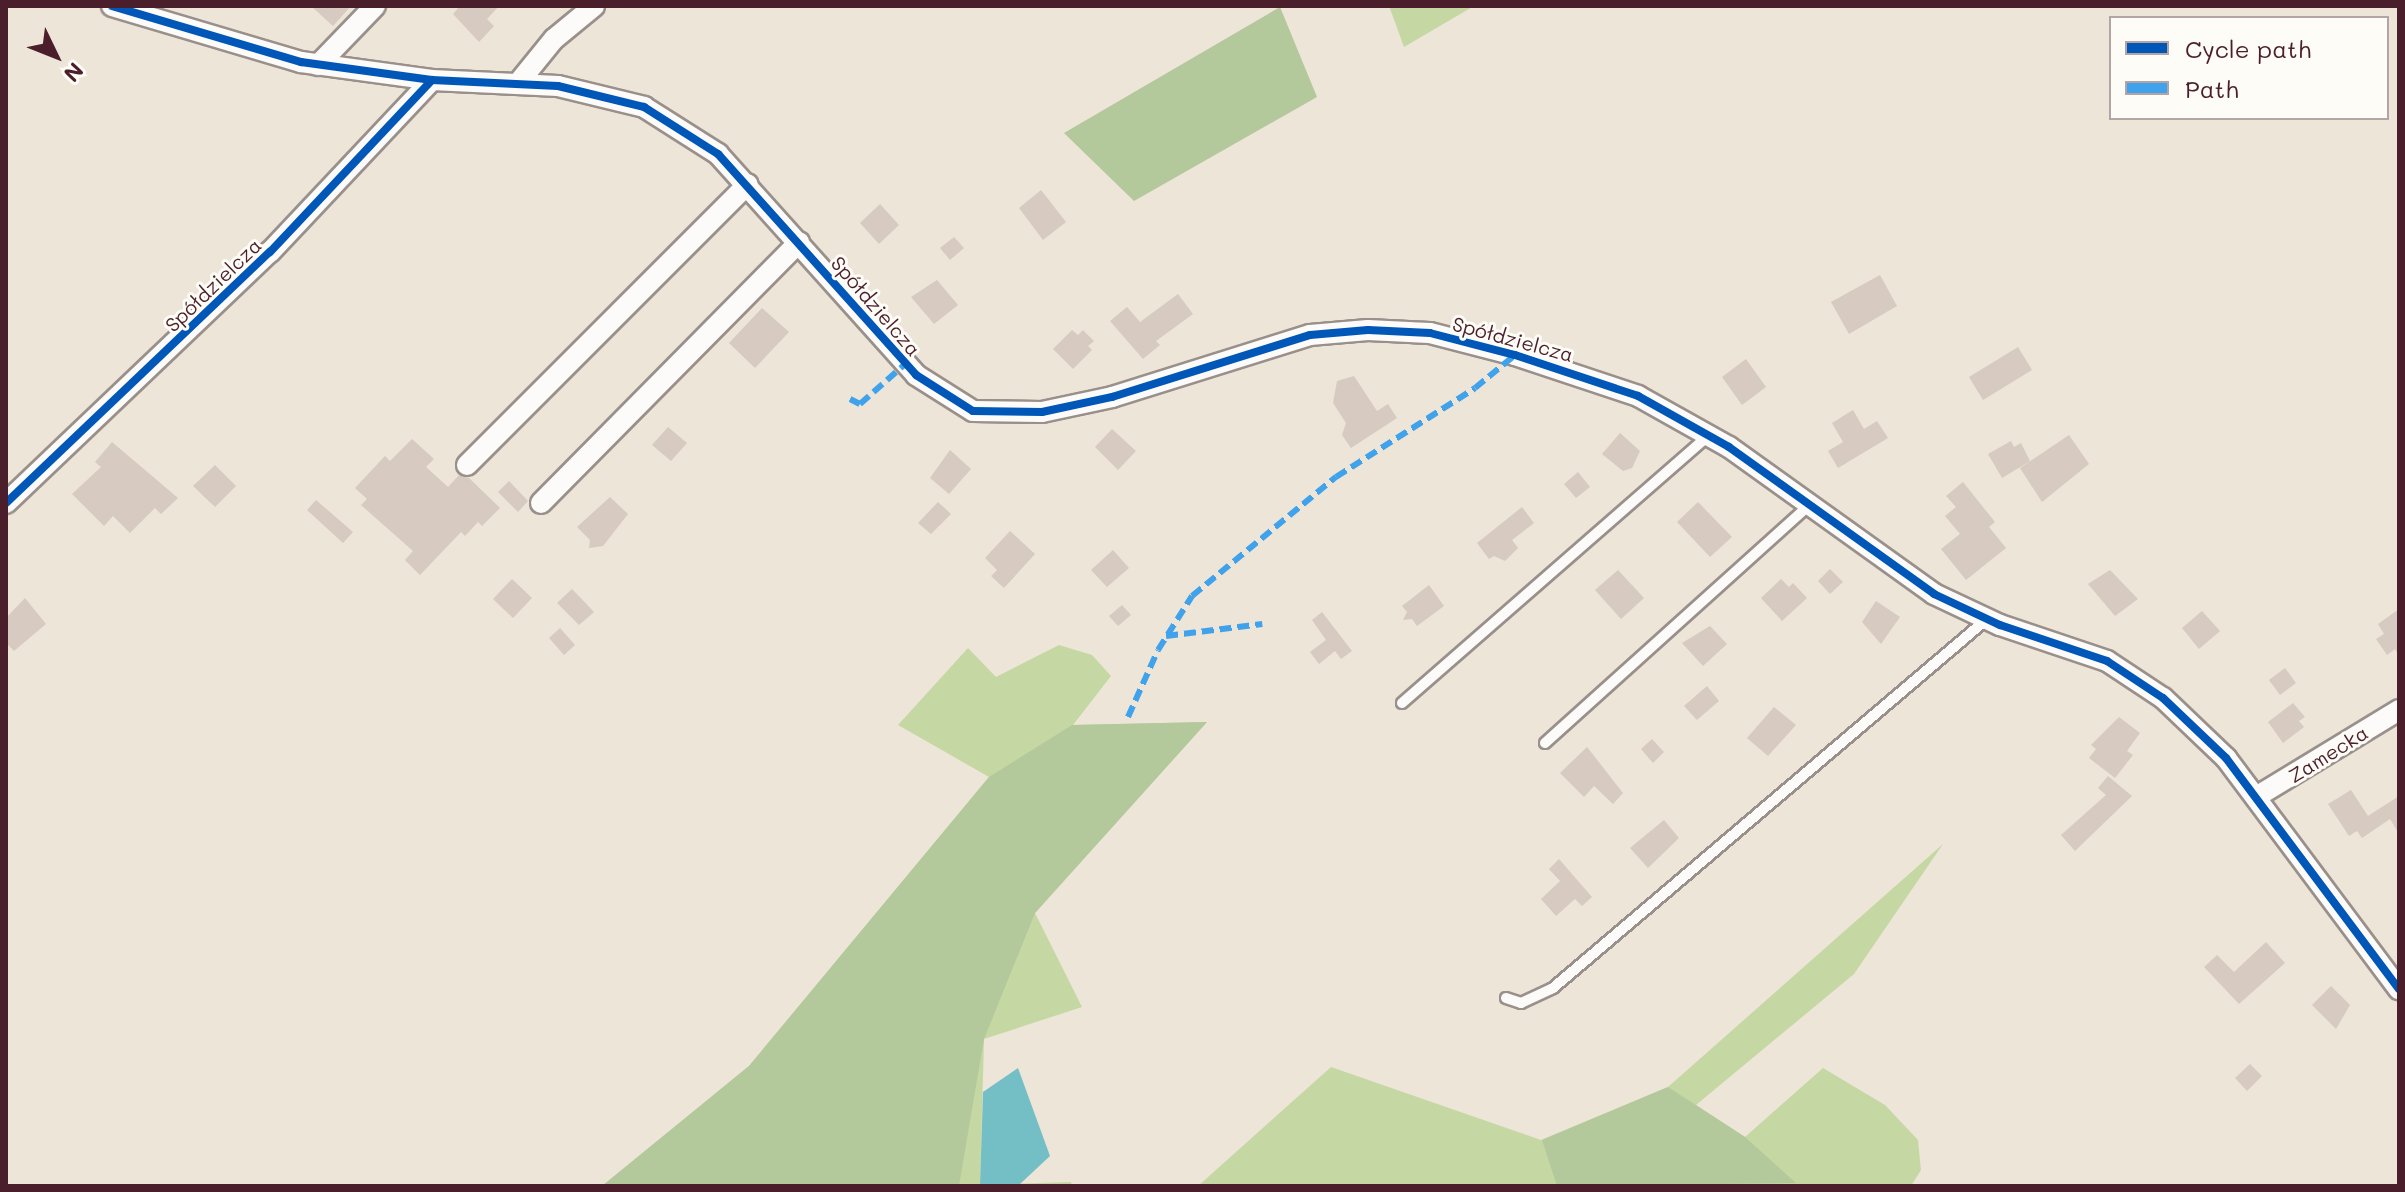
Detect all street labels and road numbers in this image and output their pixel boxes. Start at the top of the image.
street label: Spółdzielcza [160,233,266,337]
street label: Spółdzielcza [826,251,926,361]
street label: Spółdzielcza [1450,311,1576,367]
street label: Zamecka [2284,720,2372,788]

